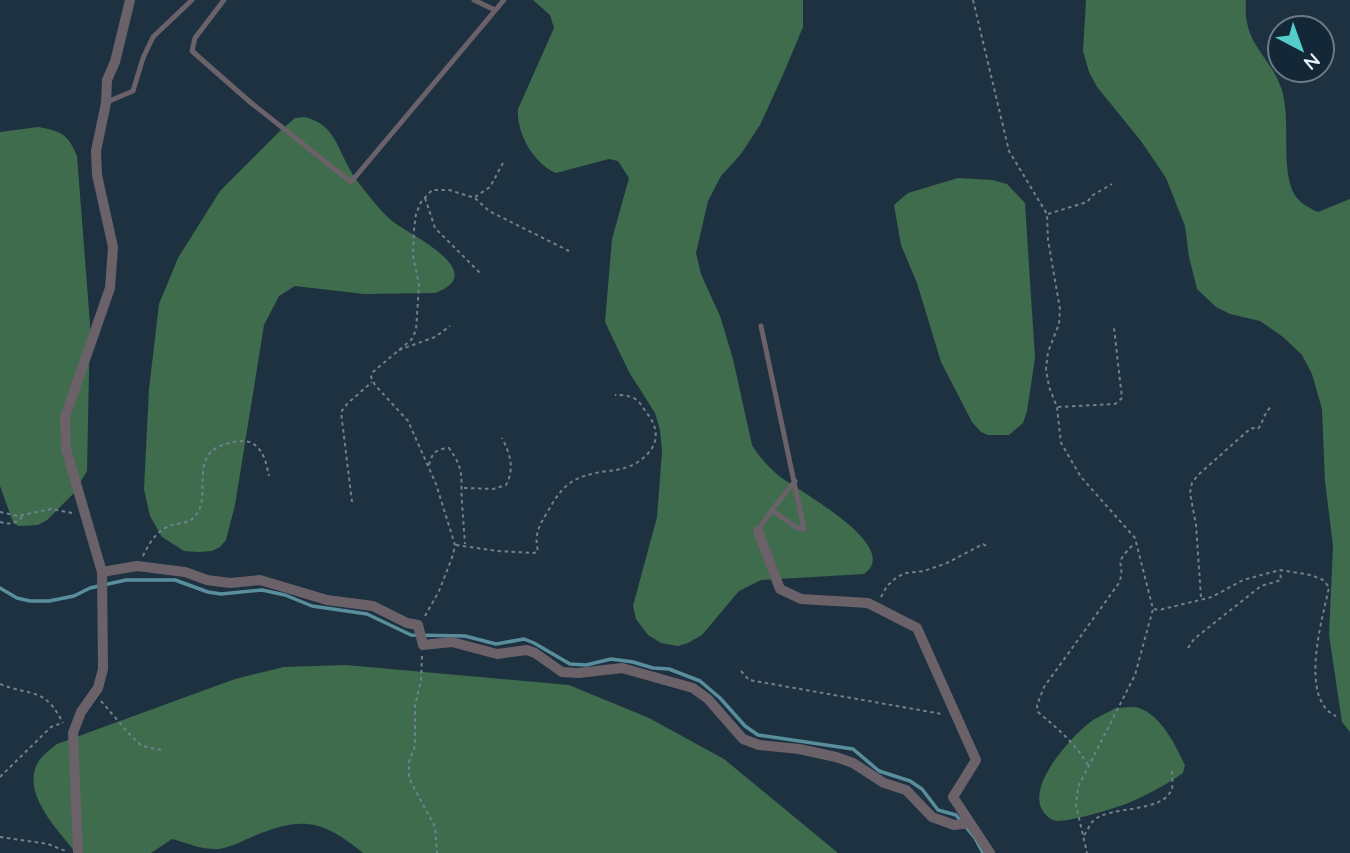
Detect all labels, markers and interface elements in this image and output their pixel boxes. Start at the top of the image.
north arrow [1266,14,1336,84]
text: N [1299,48,1325,75]

